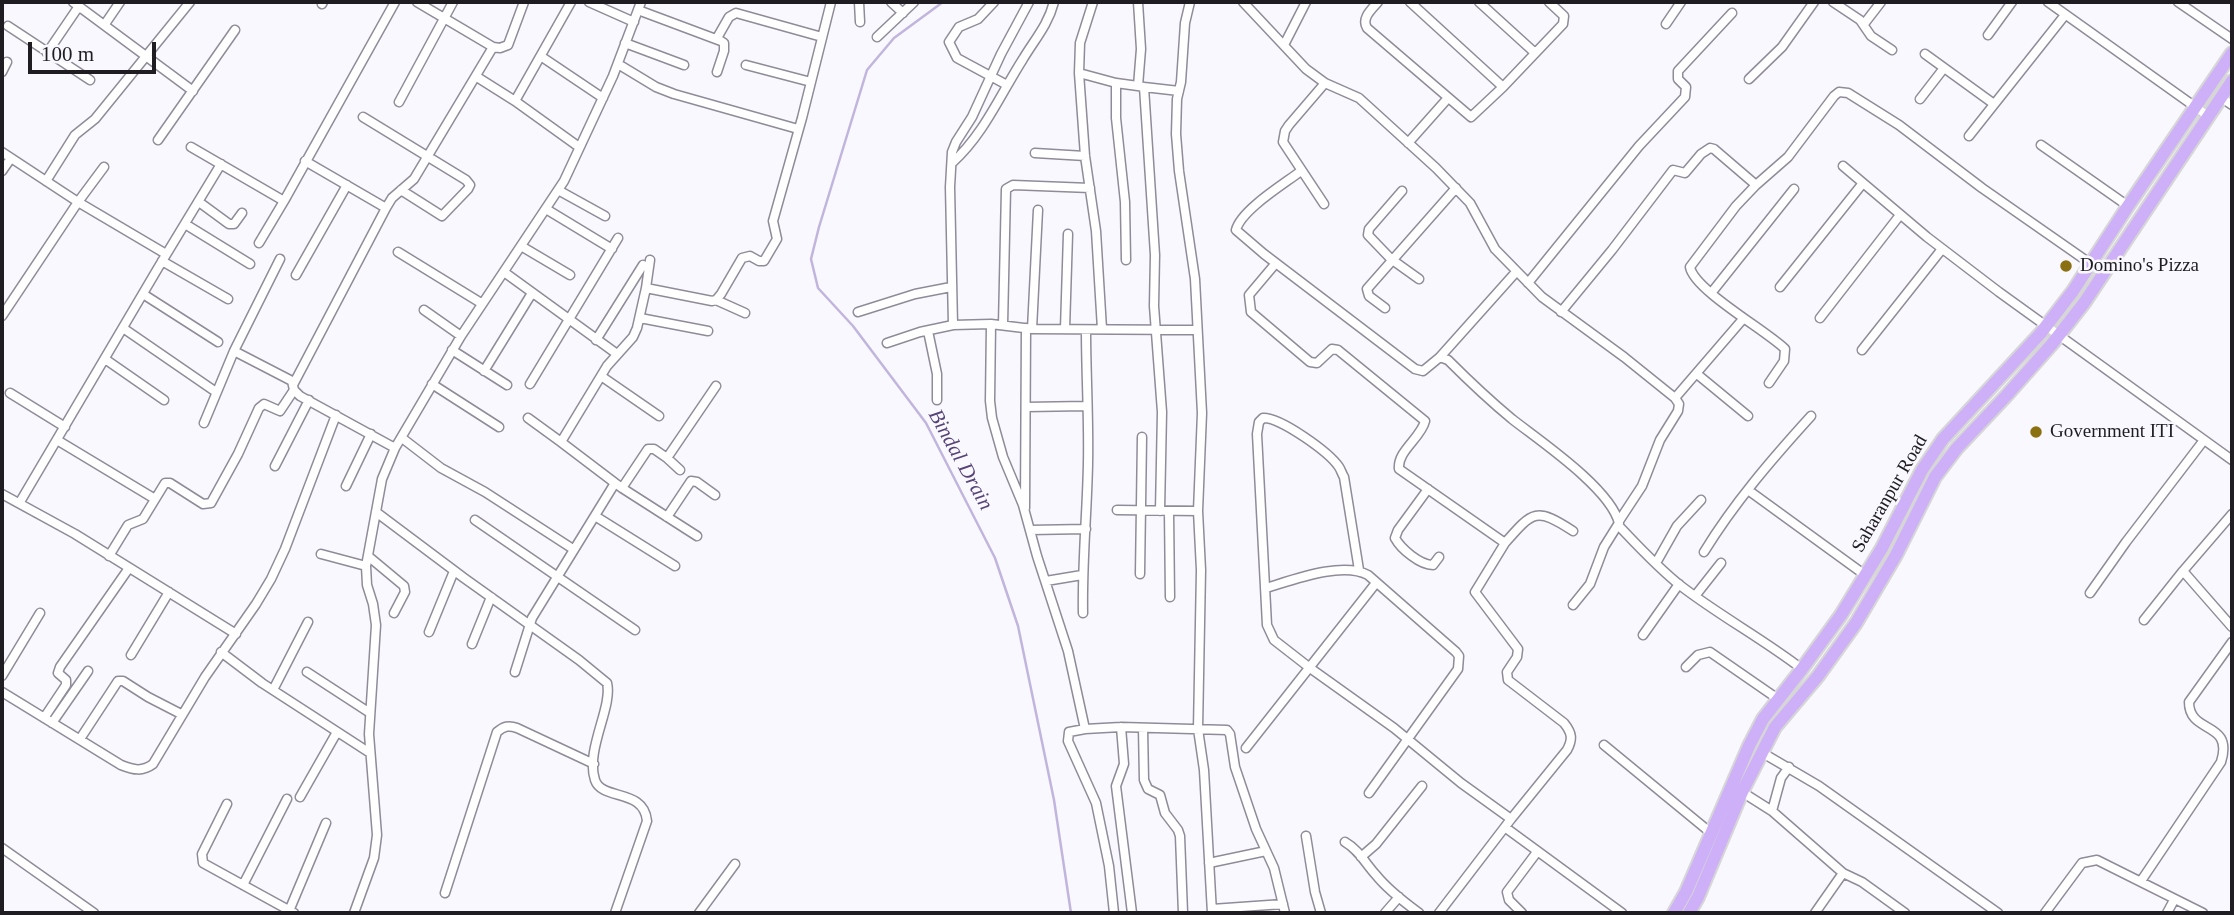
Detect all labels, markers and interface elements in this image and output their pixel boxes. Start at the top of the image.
scale bar [32,28,159,72]
text: 100 m [41,42,94,66]
place label: Domino's Pizza [2080,255,2199,277]
marker: Domino's Pizza [2058,258,2074,274]
water label: Bindal Drain [922,405,998,515]
place label: Government ITI [2050,421,2174,443]
marker: Government ITI [2028,424,2044,440]
street label: Saharanpur Road [1847,431,1933,557]

